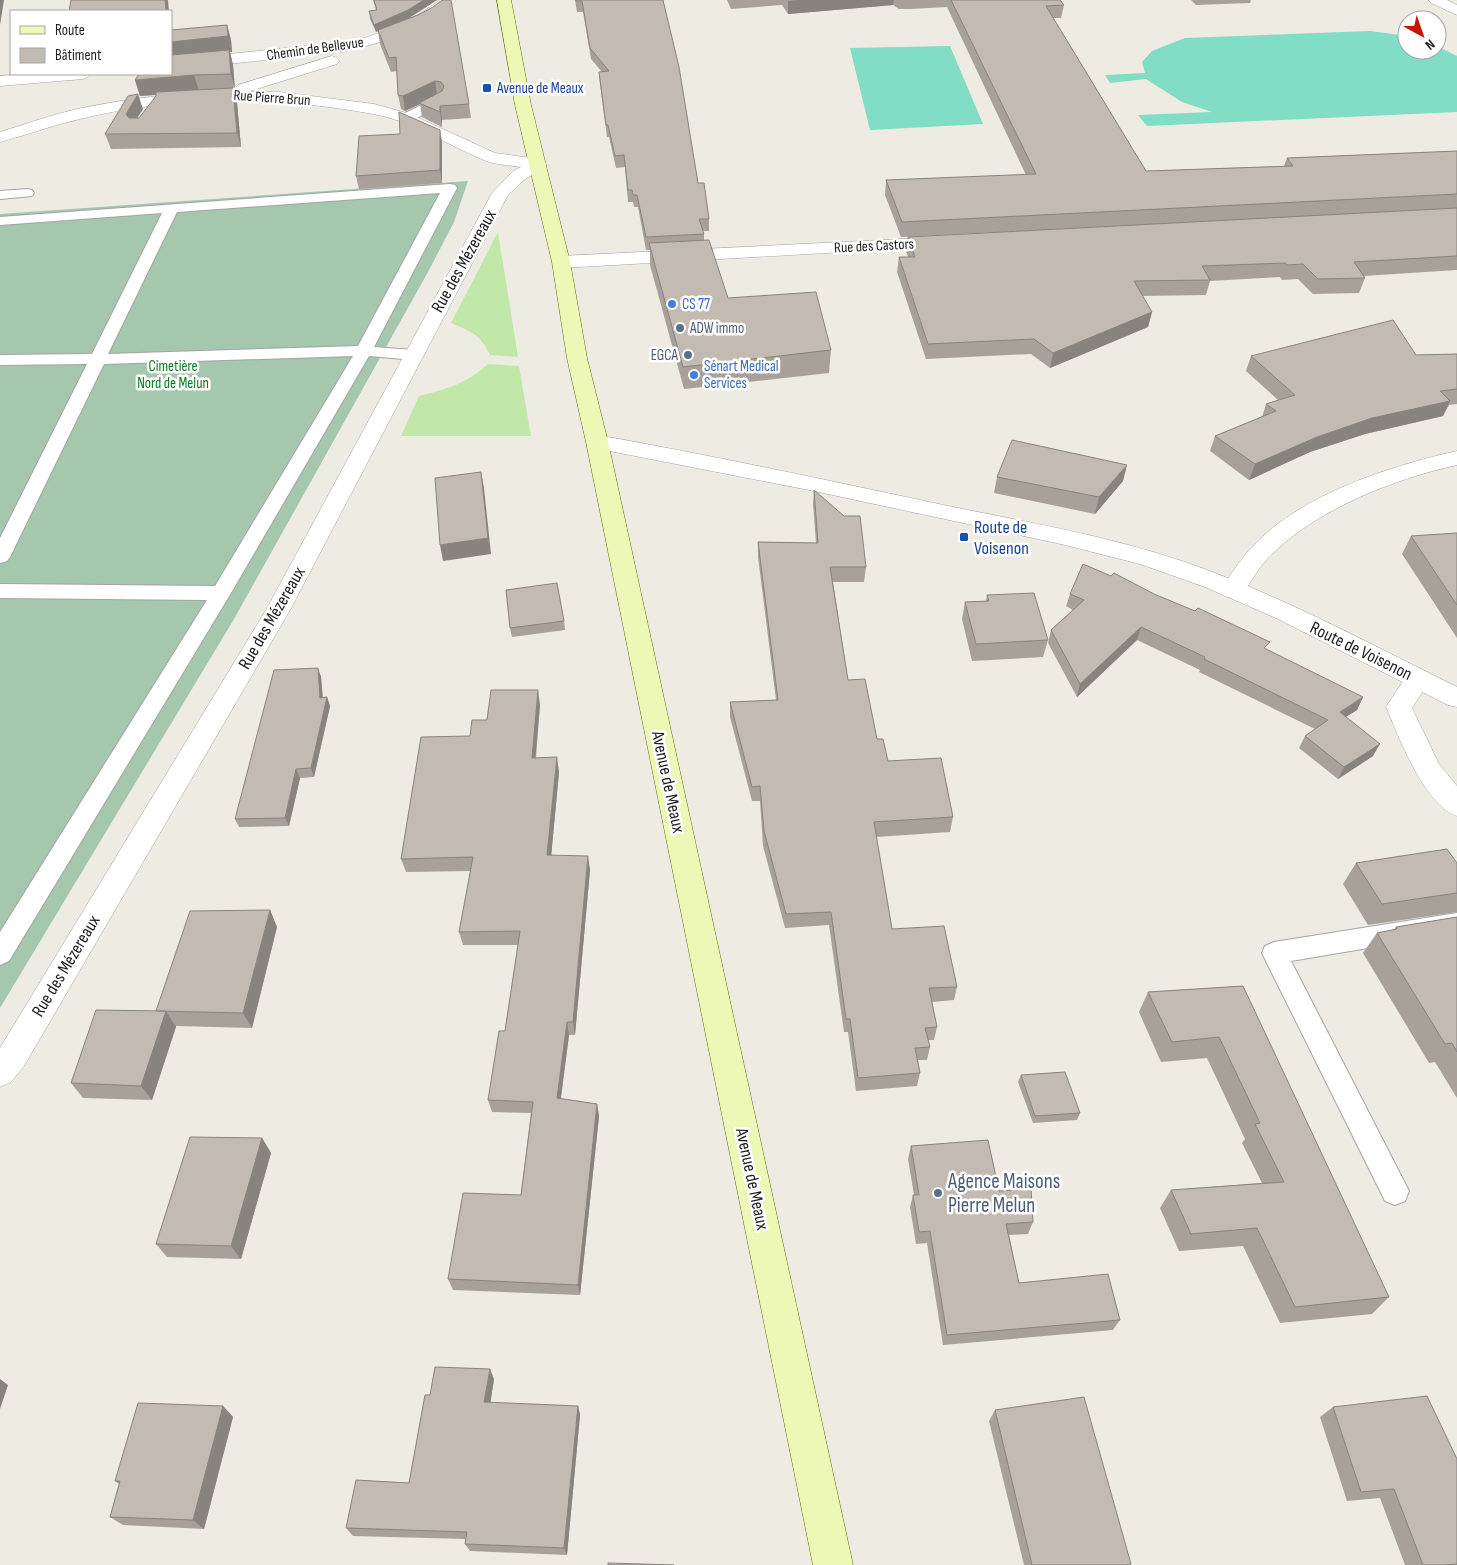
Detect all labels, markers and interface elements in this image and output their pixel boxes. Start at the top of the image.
legend [10,10,172,75]
north arrow [1397,10,1447,60]
text: Route [55,21,85,40]
street label: Chemin de Bellevue [265,33,365,65]
text: N [1422,36,1438,53]
text: Bâtiment [55,46,102,65]
place label: Avenue de Meaux [496,79,584,98]
marker: Avenue de Meaux [481,82,493,94]
street label: Rue Pierre Brun [233,86,311,110]
street label: Rue des Mézereaux [427,206,501,316]
street label: Rue des Castors [834,234,914,258]
place label: CS 77 [682,295,710,314]
marker: CS 77 [666,298,678,310]
place label: ADW immo [689,319,744,338]
marker: ADW immo [674,322,686,334]
place label: EGCA [651,346,679,365]
marker: EGCA [682,349,694,361]
park label: Cimetière Nord de Melun [137,357,209,393]
place label: Sénart Medical Services [704,357,778,393]
marker: Sénart Medical Services [688,369,700,381]
place label: Route de Voisenon [974,517,1029,559]
marker: Route de Voisenon [958,531,970,543]
street label: Rue des Mézereaux [234,563,310,673]
street label: Route de Voisenon [1306,617,1416,685]
street label: Avenue de Meaux [647,728,689,835]
street label: Rue des Mézereaux [27,911,105,1021]
street label: Avenue de Meaux [731,1125,773,1232]
place label: Agence Maisons Pierre Melun [947,1169,1060,1218]
marker: Agence Maisons Pierre Melun [932,1187,944,1199]

